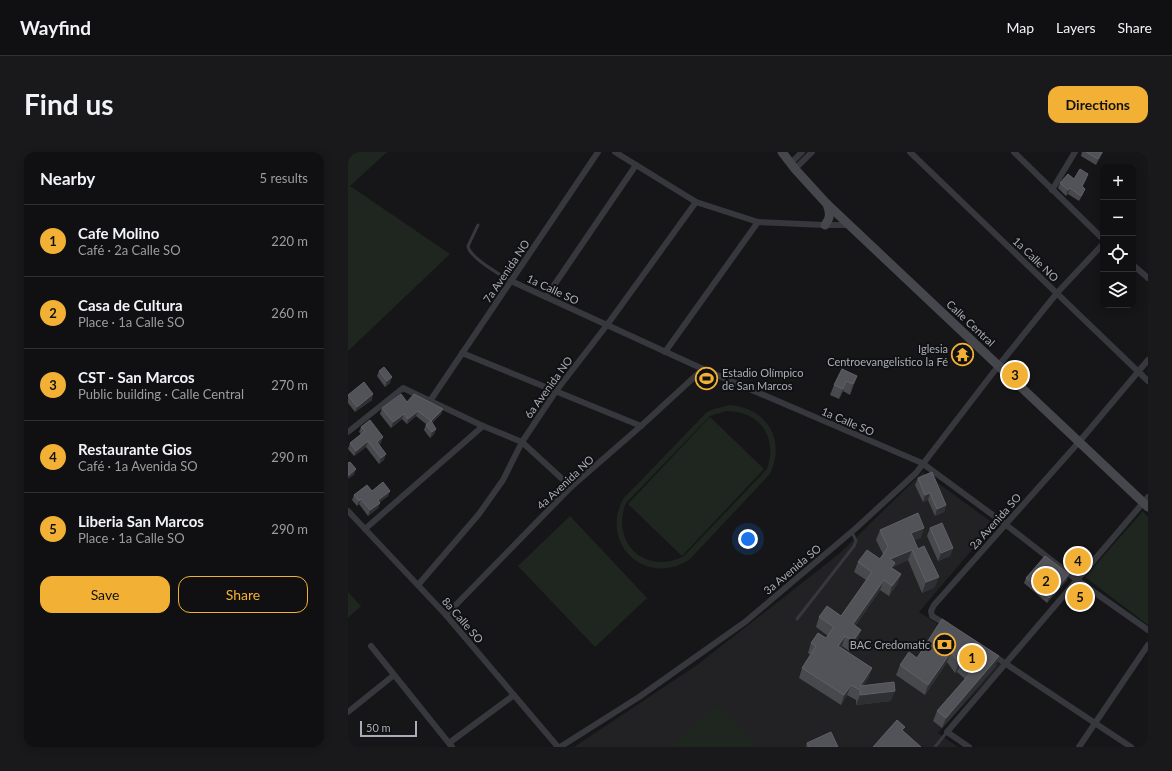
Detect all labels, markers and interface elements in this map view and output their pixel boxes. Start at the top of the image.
text: Wayfind [20,16,91,39]
text: Map [1006,19,1034,36]
text: Layers [1056,19,1096,36]
text: Share [1118,19,1152,36]
button: Directions [1048,86,1148,123]
text: Find us [24,87,114,121]
map controls [1100,164,1136,308]
button: + [1100,164,1136,200]
text: Nearby [40,168,95,189]
text: 5 results [260,170,308,186]
button: − [1100,200,1136,236]
text: Cafe Molino [78,224,159,242]
text: 1 [49,233,57,249]
text: 220 m [271,233,308,249]
street label: 1a Calle NO [1010,234,1062,284]
button: locate [1100,236,1136,272]
street label: 7a Avenida NO [480,237,532,305]
text: Café · 2a Calle SO [78,242,181,258]
street label: 1a Calle SO [525,271,581,307]
button: layers [1100,272,1136,308]
text: Casa de Cultura [78,296,183,314]
street label: Calle Central [944,297,998,349]
text: 2 [49,305,57,321]
text: 260 m [271,305,308,321]
text: Place · 1a Calle SO [78,314,185,330]
temple icon: Iglesia Centroevangelistico la Fé [950,341,976,367]
place label: Iglesia Centroevangelistico la Fé [827,342,948,368]
street label: 6a Avenida NO [521,353,575,420]
pin: 3 [1002,360,1028,390]
sports icon: Estadio Olímpico de San Marcos [693,365,719,391]
place label: Estadio Olímpico de San Marcos [722,366,803,392]
text: CST - San Marcos [78,368,195,386]
text: 3 [49,377,57,393]
text: 270 m [271,377,308,393]
text: Public building · Calle Central [78,386,244,402]
street label: 1a Calle SO [820,404,877,438]
text: Restaurante Gios [78,440,192,458]
text: 4 [49,449,57,465]
text: 290 m [271,449,308,465]
street label: 4a Avenida NO [534,452,596,512]
text: Café · 1a Avenida SO [78,458,198,474]
street label: 2a Avenida SO [967,490,1024,552]
text: Liberia San Marcos [78,512,204,530]
text: 5 [49,521,57,537]
text: 290 m [271,521,308,537]
your location [738,529,758,549]
text: Place · 1a Calle SO [78,530,185,546]
street label: 3a Avenida SO [761,541,823,597]
pin: 4 [1065,546,1091,576]
pin: 2 [1033,566,1059,596]
button: Save [40,576,170,613]
button: Share [178,576,308,613]
pin: 5 [1067,582,1093,612]
street label: 8a Calle SO [440,595,486,646]
bank icon: BAC Credomatic [932,631,958,657]
place label: BAC Credomatic [850,638,930,651]
pin: 1 [959,643,985,673]
scale bar [360,719,417,738]
text: 50 m [366,721,391,734]

